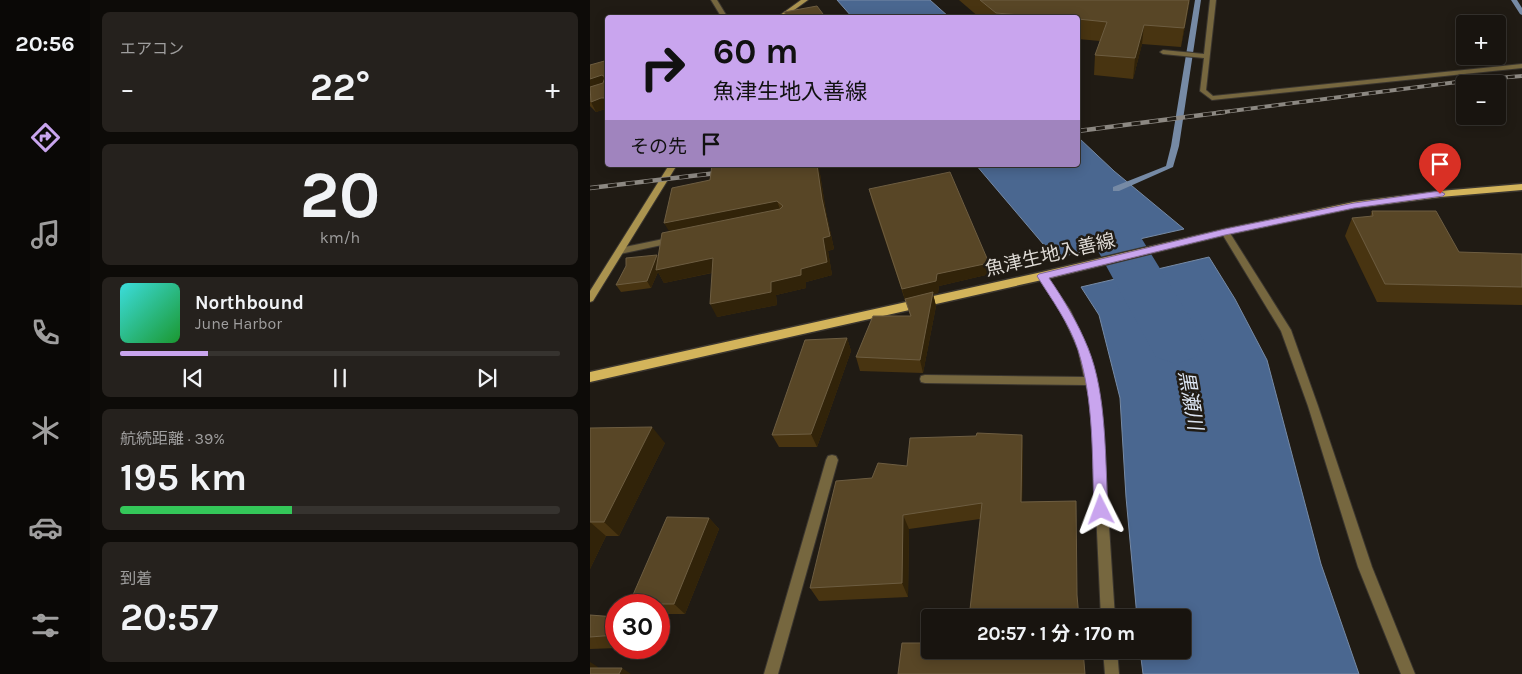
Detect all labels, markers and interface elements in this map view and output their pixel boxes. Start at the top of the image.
map controls [1456,15,1506,125]
button: + [1456,15,1506,65]
text: 20:56 [15,31,75,57]
text: 60 m [713,31,798,72]
icon: right [630,35,695,100]
text: エアコン [120,39,184,58]
text: 22° [310,65,370,110]
text: − [120,72,135,105]
text: + [545,72,560,105]
button: − [1456,75,1506,125]
text: 魚津生地入善線 [713,79,867,105]
icon: directions [28,120,63,155]
icon: arrive [697,130,725,158]
text: その先 [630,136,687,158]
pin [1419,143,1461,194]
icon: arrive [1426,150,1454,178]
text: 20 [300,157,380,233]
icon: music [28,217,63,252]
text: km/h [320,228,360,247]
street label: 魚津生地入善線 [983,229,1118,281]
text: Northbound [195,292,304,314]
text: June Harbor [195,314,282,333]
icon: phone [28,315,63,350]
icon: previous [179,364,207,392]
icon: pause [326,364,354,392]
icon: next [473,364,501,392]
water label: 黒瀬川 [1174,369,1207,434]
icon: climate [28,413,63,448]
text: 航続距離 · 39% [120,429,225,448]
text: 195 km [120,455,247,500]
position arrow [1074,483,1126,535]
icon: car [28,510,63,545]
text: 到着 [120,569,152,588]
speed limit sign: 30 [605,594,670,659]
text: 20:57 [120,595,218,640]
icon: filters [28,608,63,643]
text: 20:57 · 1 分 · 170 m [977,623,1135,645]

